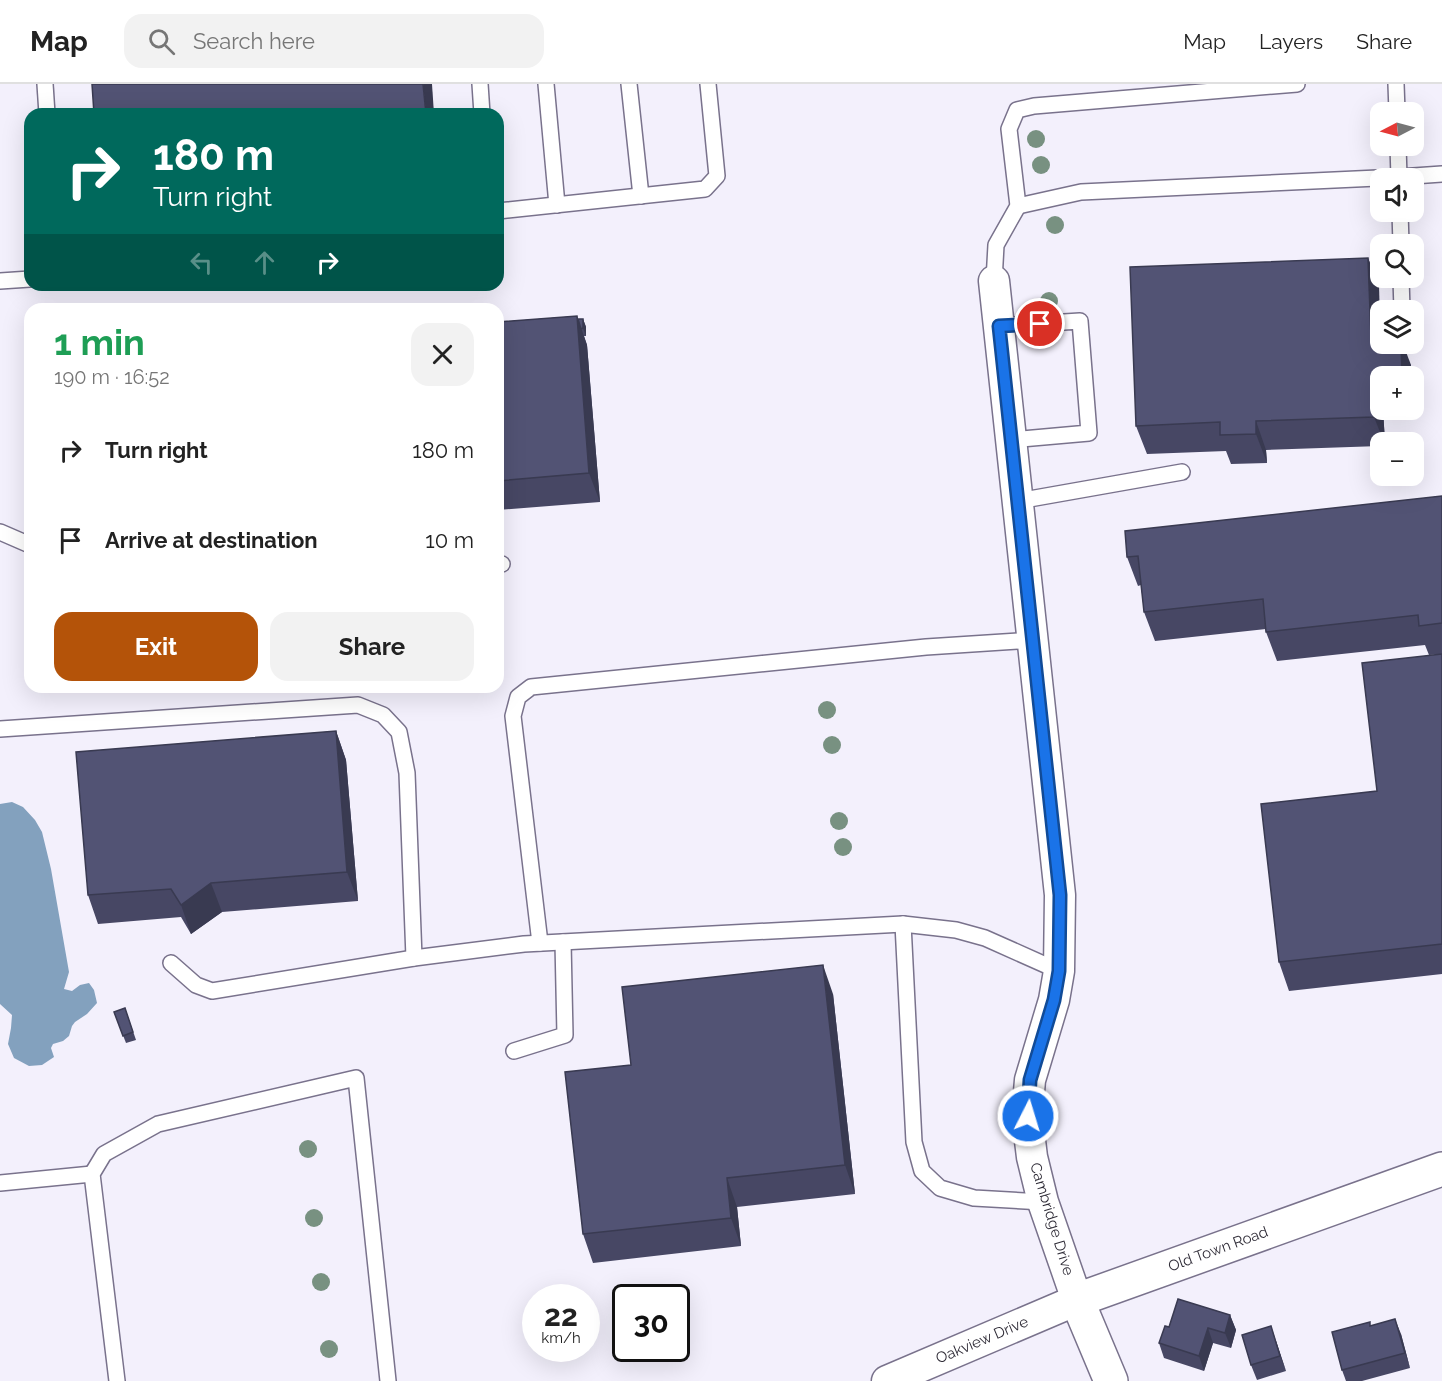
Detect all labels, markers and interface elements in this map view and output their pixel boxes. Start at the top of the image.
search box [124,14,544,68]
text: Map [30,25,88,58]
icon: search [145,25,178,58]
text: Search here [193,28,315,54]
text: Map [1183,29,1226,54]
text: Layers [1259,29,1323,54]
text: Share [1356,29,1412,54]
north arrow [1370,102,1424,156]
map controls [1370,102,1424,486]
text: 180 m [153,131,274,180]
icon: right [54,132,132,210]
button: sound [1370,168,1424,222]
text: Turn right [153,181,272,212]
button: search [1370,234,1424,288]
icon: left [185,246,218,279]
icon: ahead [248,246,281,279]
icon: right [311,246,344,279]
pin [1014,298,1065,349]
button: layers [1370,300,1424,354]
icon: arrive [1023,307,1056,340]
text: 1 min [54,321,145,363]
button: close [411,323,474,386]
text: 190 m · 16:52 [54,365,170,389]
button: + [1370,366,1424,420]
button: − [1370,432,1424,486]
icon: right [54,434,87,467]
text: Turn right [105,437,208,463]
text: 180 m [412,437,474,463]
icon: arrive [54,524,87,557]
text: Arrive at destination [105,527,318,553]
text: 10 m [425,527,474,553]
button: Exit [54,612,258,681]
button: Share [270,612,474,681]
position arrow [996,1084,1060,1148]
street label: Cambridge Drive [1026,1160,1078,1278]
street label: Old Town Road [1166,1223,1270,1275]
speed limit sign: 30 [612,1284,690,1362]
text: 22 [544,1298,578,1333]
street label: Oakview Drive [933,1312,1031,1368]
text: km/h [541,1329,581,1347]

